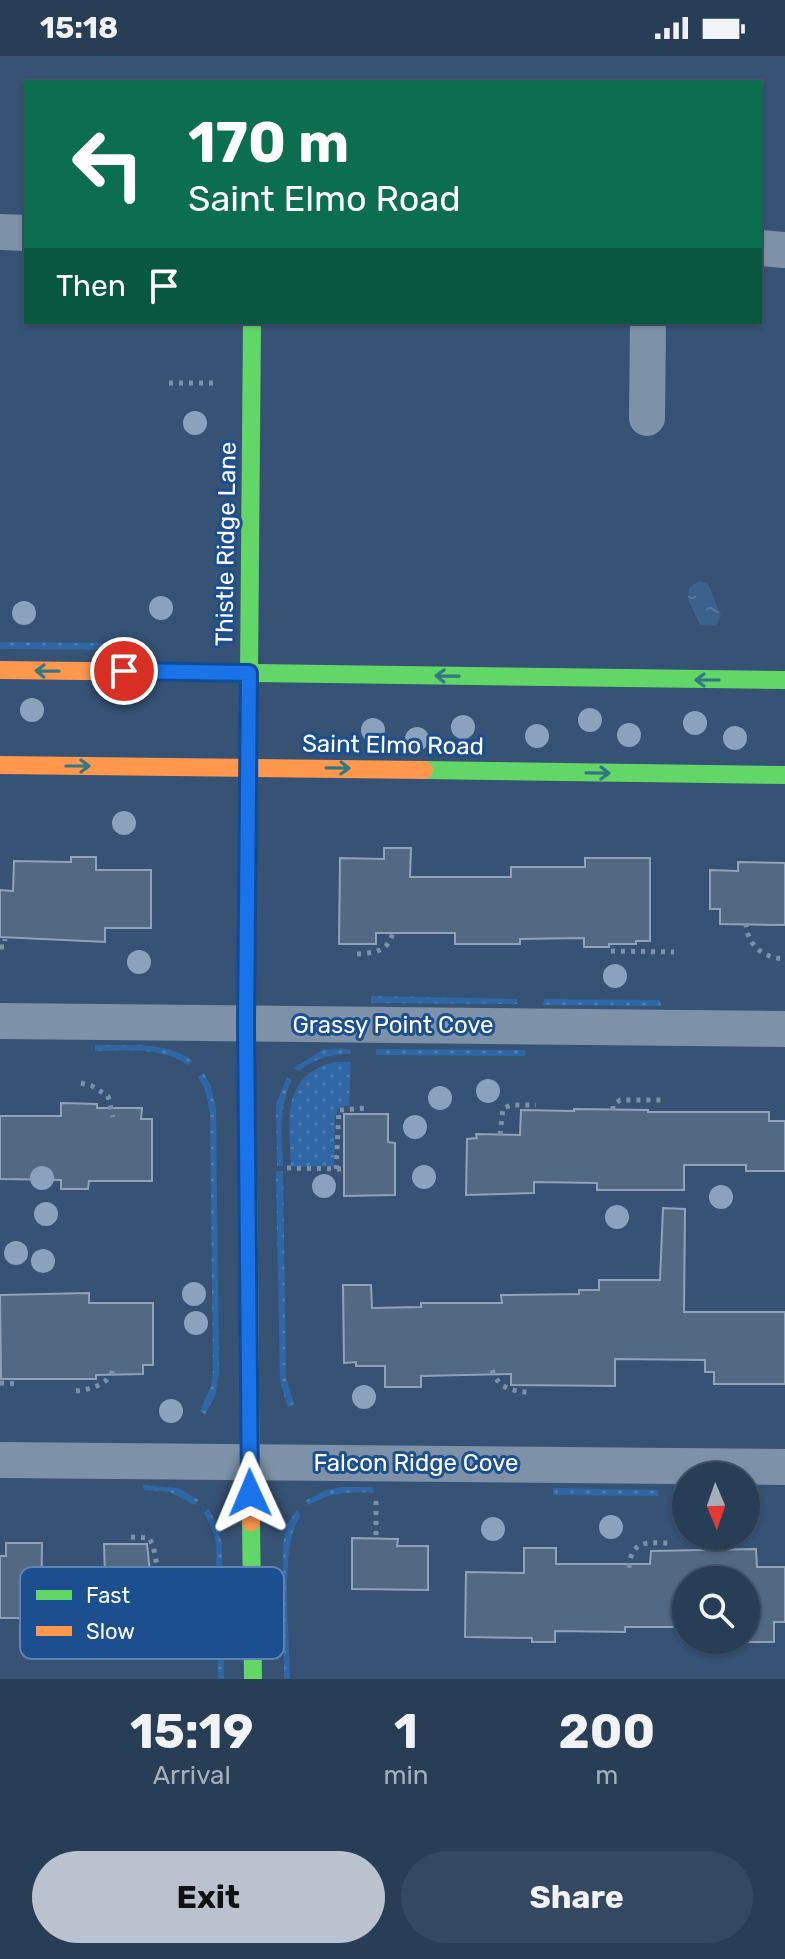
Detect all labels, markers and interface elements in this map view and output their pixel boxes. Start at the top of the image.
text: 15:18 [40,10,118,46]
text: 170 m [188,110,349,176]
icon: left [56,112,160,216]
text: Saint Elmo Road [188,177,461,220]
icon: arrive [142,264,186,308]
text: Then [56,268,126,304]
street label: Thistle Ridge Lane [210,441,242,647]
pin [90,637,158,705]
icon: arrive [102,649,146,693]
one-way arrow [34,663,61,678]
one-way arrow [434,668,461,684]
one-way arrow [694,672,721,688]
street label: Saint Elmo Road [302,729,484,761]
one-way arrow [64,758,91,773]
one-way arrow [324,760,351,776]
one-way arrow [584,765,611,781]
street label: Grassy Point Cove [292,1011,494,1039]
street label: Falcon Ridge Cove [314,1449,518,1477]
position arrow [208,1451,292,1535]
north arrow [672,1462,760,1550]
map controls [672,1462,760,1654]
button: search [672,1566,760,1654]
legend [20,1567,284,1659]
text: Fast [86,1582,131,1609]
text: Slow [86,1618,135,1645]
text: 15:19 [130,1703,253,1760]
text: 1 [394,1703,418,1760]
text: 200 [559,1703,655,1760]
text: Arrival [153,1760,231,1791]
text: min [383,1760,429,1791]
text: m [595,1760,618,1791]
button: Exit [32,1851,385,1943]
button: Share [401,1851,753,1943]

